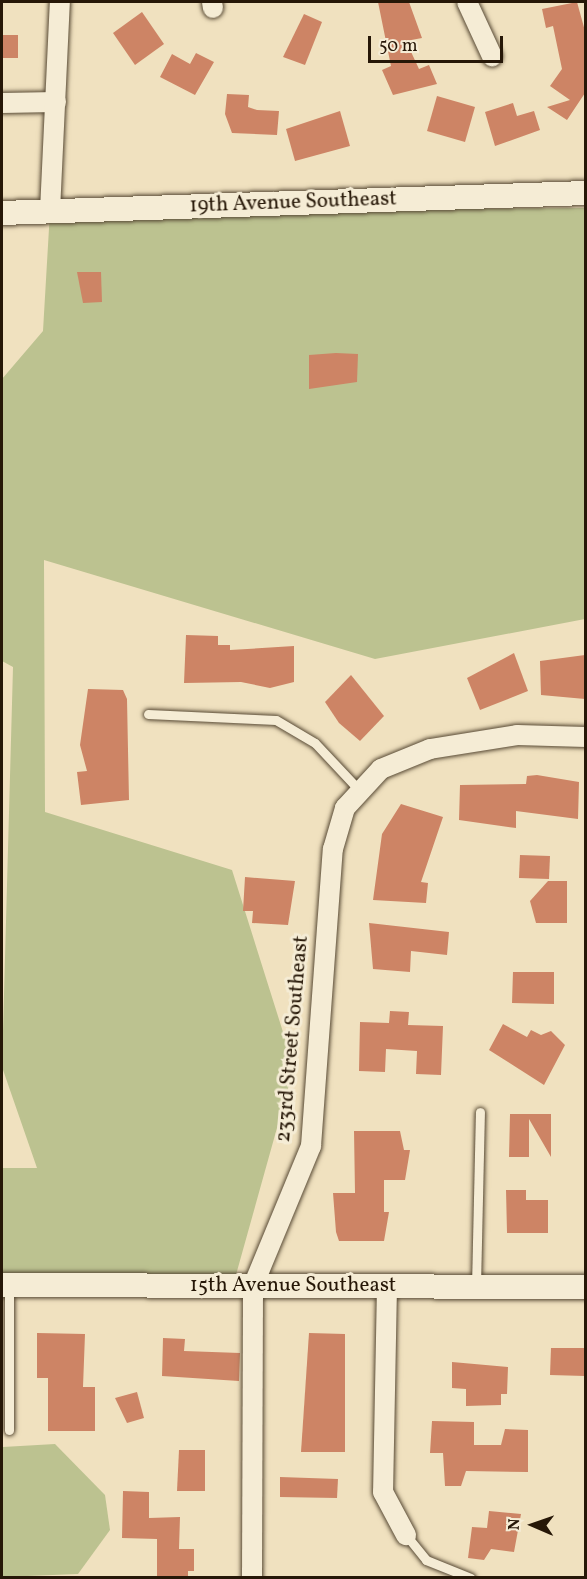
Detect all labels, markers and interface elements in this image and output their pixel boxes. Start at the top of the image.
scale bar [371,24,506,62]
text: 50 m [379,34,418,59]
street label: 19th Avenue Southeast [189,187,397,219]
street label: 233rd Street Southeast [271,935,315,1143]
street label: 15th Avenue Southeast [190,1273,396,1299]
north arrow [503,1495,563,1555]
text: N [504,1518,526,1531]

